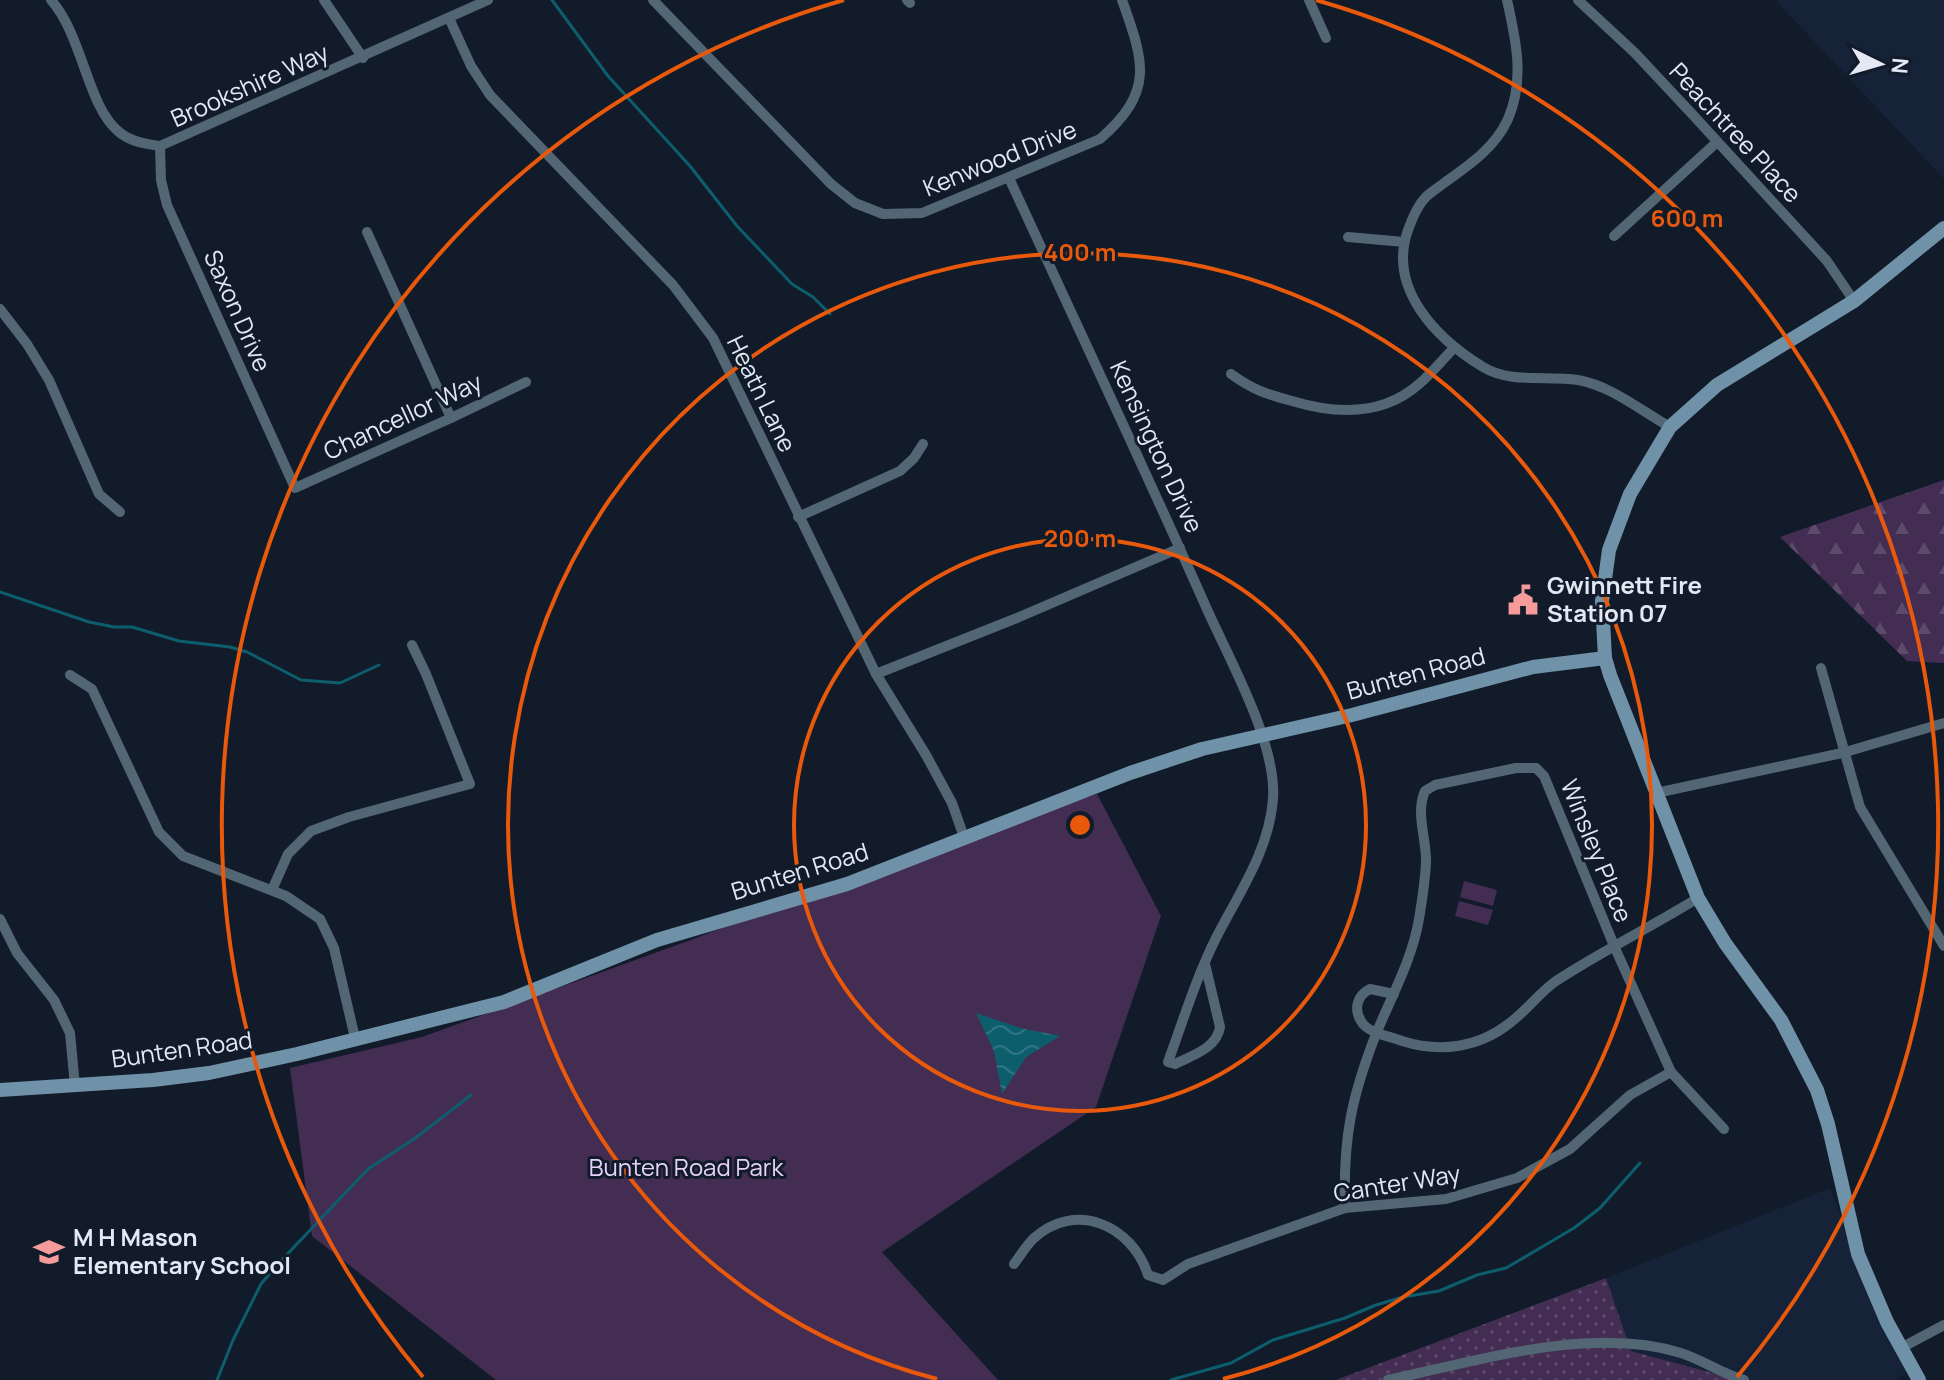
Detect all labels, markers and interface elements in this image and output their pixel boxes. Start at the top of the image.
north arrow [1840,24,1920,104]
street label: Brookshire Way [165,35,334,134]
street label: Peachtree Place [1663,55,1810,209]
text: N [1884,57,1916,75]
street label: Kenwood Drive [918,112,1081,203]
text: 600 m [1651,201,1723,234]
text: 400 m [1044,235,1116,268]
street label: Saxon Drive [197,244,280,376]
street label: Heath Lane [720,329,805,457]
street label: Kensington Drive [1103,355,1212,538]
street label: Chancellor Way [318,364,487,467]
text: 200 m [1044,521,1116,554]
place label: Gwinnett Fire Station 07 [1547,568,1702,629]
public building icon: Gwinnett Fire Station 07 [1506,583,1540,617]
street label: Bunten Road [1343,638,1488,707]
street label: Winsley Place [1554,774,1641,927]
centre of rings [1066,811,1094,839]
street label: Bunten Road [727,834,872,907]
street label: Bunten Road [109,1022,254,1075]
park label: Bunten Road Park [589,1150,784,1183]
street label: Canter Way [1331,1156,1463,1209]
place label: M H Mason Elementary School [73,1220,291,1281]
school or university icon: M H Mason Elementary School [32,1235,66,1269]

